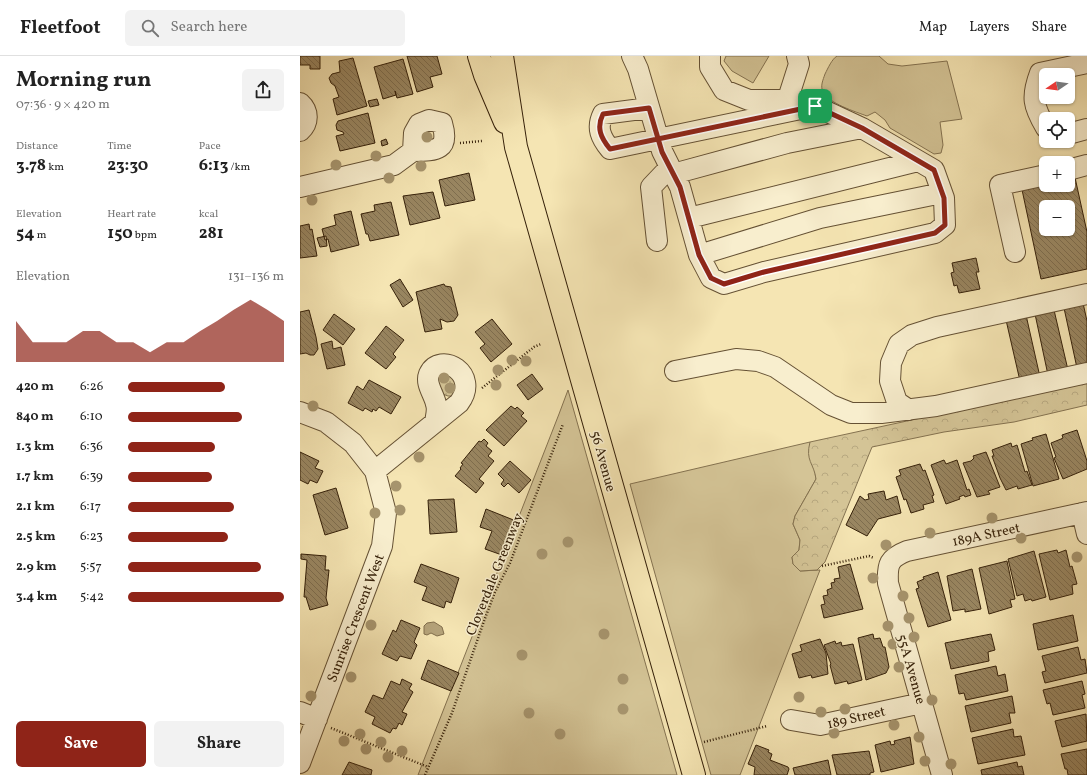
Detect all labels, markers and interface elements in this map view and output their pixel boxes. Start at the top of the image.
search box [125,10,405,46]
text: Fleetfoot [20,15,101,41]
icon: search [139,17,161,39]
text: Search here [171,17,247,38]
text: Map [919,18,947,37]
text: Layers [969,18,1009,37]
text: Share [1031,18,1067,37]
text: Morning run [16,65,151,96]
north arrow [1039,68,1075,104]
map controls [1039,68,1075,236]
button: share [242,69,284,111]
pin [798,89,832,123]
icon: arrive [804,95,826,117]
text: 07:36 · 9 × 420 m [16,96,110,114]
button: locate [1039,112,1075,148]
text: Distance [16,139,58,154]
text: Time [107,139,131,154]
text: Pace [199,139,221,154]
text: 3.78 [16,154,46,177]
text: 23:30 [107,154,148,177]
text: 6:13 [199,154,228,177]
button: + [1039,156,1075,192]
text: km [46,160,64,175]
text: /km [228,160,250,175]
button: − [1039,200,1075,236]
text: Elevation [16,207,62,222]
text: Heart rate [107,207,156,222]
text: kcal [199,207,218,222]
text: 54 [16,222,34,245]
text: 150 [107,222,133,245]
text: 281 [199,222,224,245]
text: m [34,228,46,243]
text: bpm [133,228,157,243]
text: Elevation [16,268,70,286]
text: 131–136 m [228,268,284,286]
text: 420 m [16,378,54,396]
text: 6:26 [80,378,103,396]
text: 840 m [16,408,54,426]
text: 6:10 [80,408,103,426]
street label: 56 Avenue [585,429,620,494]
text: 1.3 km [16,438,54,456]
text: 6:36 [80,438,103,456]
text: 1.7 km [16,468,54,486]
text: 6:39 [80,468,103,486]
text: 2.1 km [16,498,55,516]
text: 6:17 [80,498,101,516]
street label: Cloverdale Greenway [462,510,529,639]
street label: 189A Street [951,519,1022,552]
text: 2.5 km [16,528,56,546]
text: 6:23 [80,528,103,546]
street label: Sunrise Crescent West [323,552,390,685]
text: 2.9 km [16,558,57,576]
text: 5:57 [80,558,102,576]
text: 3.4 km [16,588,57,606]
text: 5:42 [80,588,104,606]
street label: 55A Avenue [892,632,930,707]
street label: 189 Street [825,703,887,734]
button: Save [16,721,146,767]
button: Share [154,721,284,767]

